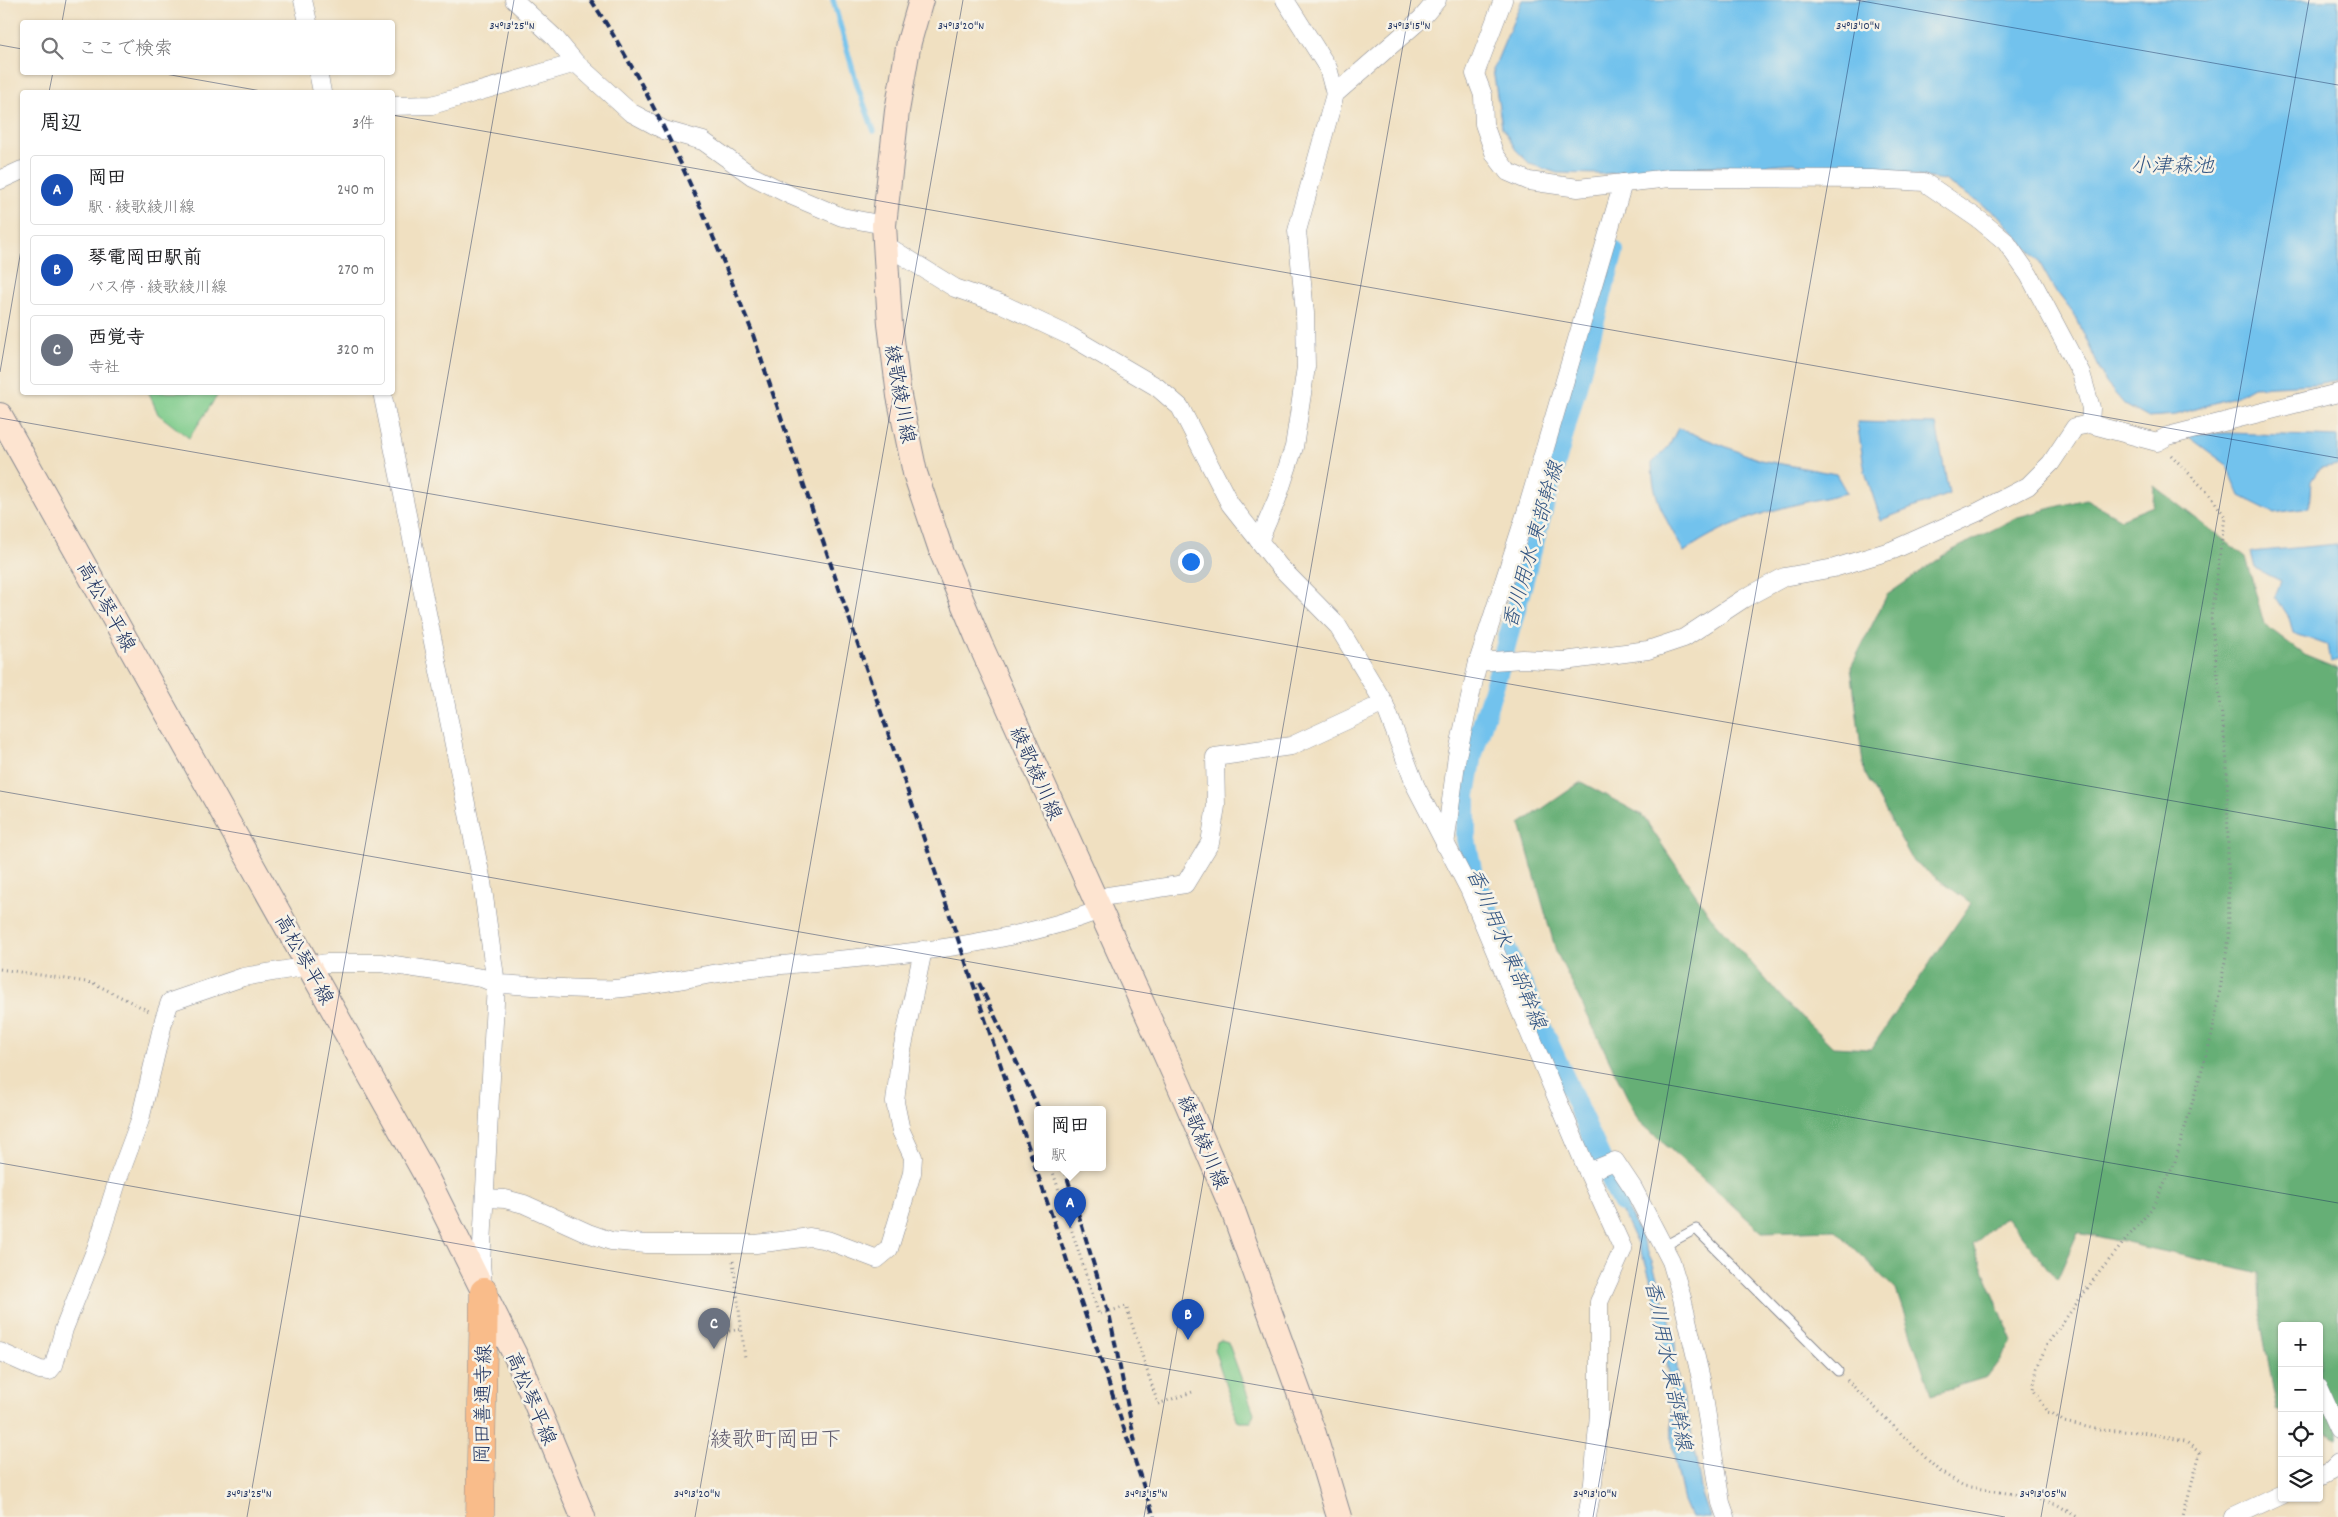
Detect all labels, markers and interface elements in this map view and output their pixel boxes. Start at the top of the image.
text: 34°13'25"N [489,18,535,35]
text: 34°13'20"N [938,18,984,35]
text: 34°13'15"N [1388,18,1430,35]
text: 34°13'10"N [1836,18,1880,35]
search box [20,20,395,75]
icon: search [38,34,66,62]
text: ここで検索 [78,37,173,64]
text: 周辺 [40,110,82,140]
text: 3件 [352,113,375,136]
water label: 小津森池 [2130,153,2215,183]
text: 岡田 [88,166,126,193]
text: A [53,179,61,202]
text: 240 m [337,179,374,202]
text: 駅 · 綾歌綾川線 [88,197,195,220]
text: 琴電岡田駅前 [88,246,202,273]
text: B [53,259,61,282]
text: 270 m [338,259,374,282]
text: バス停 · 綾歌綾川線 [88,277,227,300]
text: 西覚寺 [88,326,145,353]
text: C [53,339,61,362]
text: 320 m [337,339,374,362]
street label: 綾歌綾川線 [876,343,921,446]
text: 寺社 [88,357,120,380]
water label: 香川用水 東部幹線 [1497,458,1573,633]
your location [1178,549,1204,575]
street label: 高松琴平線 [68,557,141,658]
street label: 綾歌綾川線 [1001,723,1067,826]
water label: 香川用水 東部幹線 [1457,864,1552,1035]
street label: 高松琴平線 [266,910,339,1011]
street label: 綾歌綾川線 [1169,1092,1234,1195]
popup [1034,1106,1106,1171]
text: 岡田 [1051,1114,1089,1141]
text: 駅 [1051,1145,1067,1168]
pin: A [1054,1187,1086,1228]
water label: 香川用水 東部幹線 [1635,1278,1697,1454]
pin: B [1172,1299,1204,1340]
pin: C [698,1308,730,1349]
map controls [2278,1322,2323,1502]
button: + [2278,1322,2323,1367]
street label: 岡田善通寺線 [470,1344,500,1464]
street label: 高松琴平線 [497,1348,562,1451]
button: − [2278,1367,2323,1412]
button: locate [2278,1412,2323,1457]
district label: 綾歌町岡田下 [710,1426,842,1457]
button: layers [2278,1457,2323,1502]
text: 34°13'25"N [226,1486,272,1503]
text: 34°13'20"N [674,1486,720,1503]
text: 34°13'15"N [1125,1486,1167,1503]
text: 34°13'10"N [1573,1486,1617,1503]
text: 34°13'05"N [2020,1486,2066,1503]

